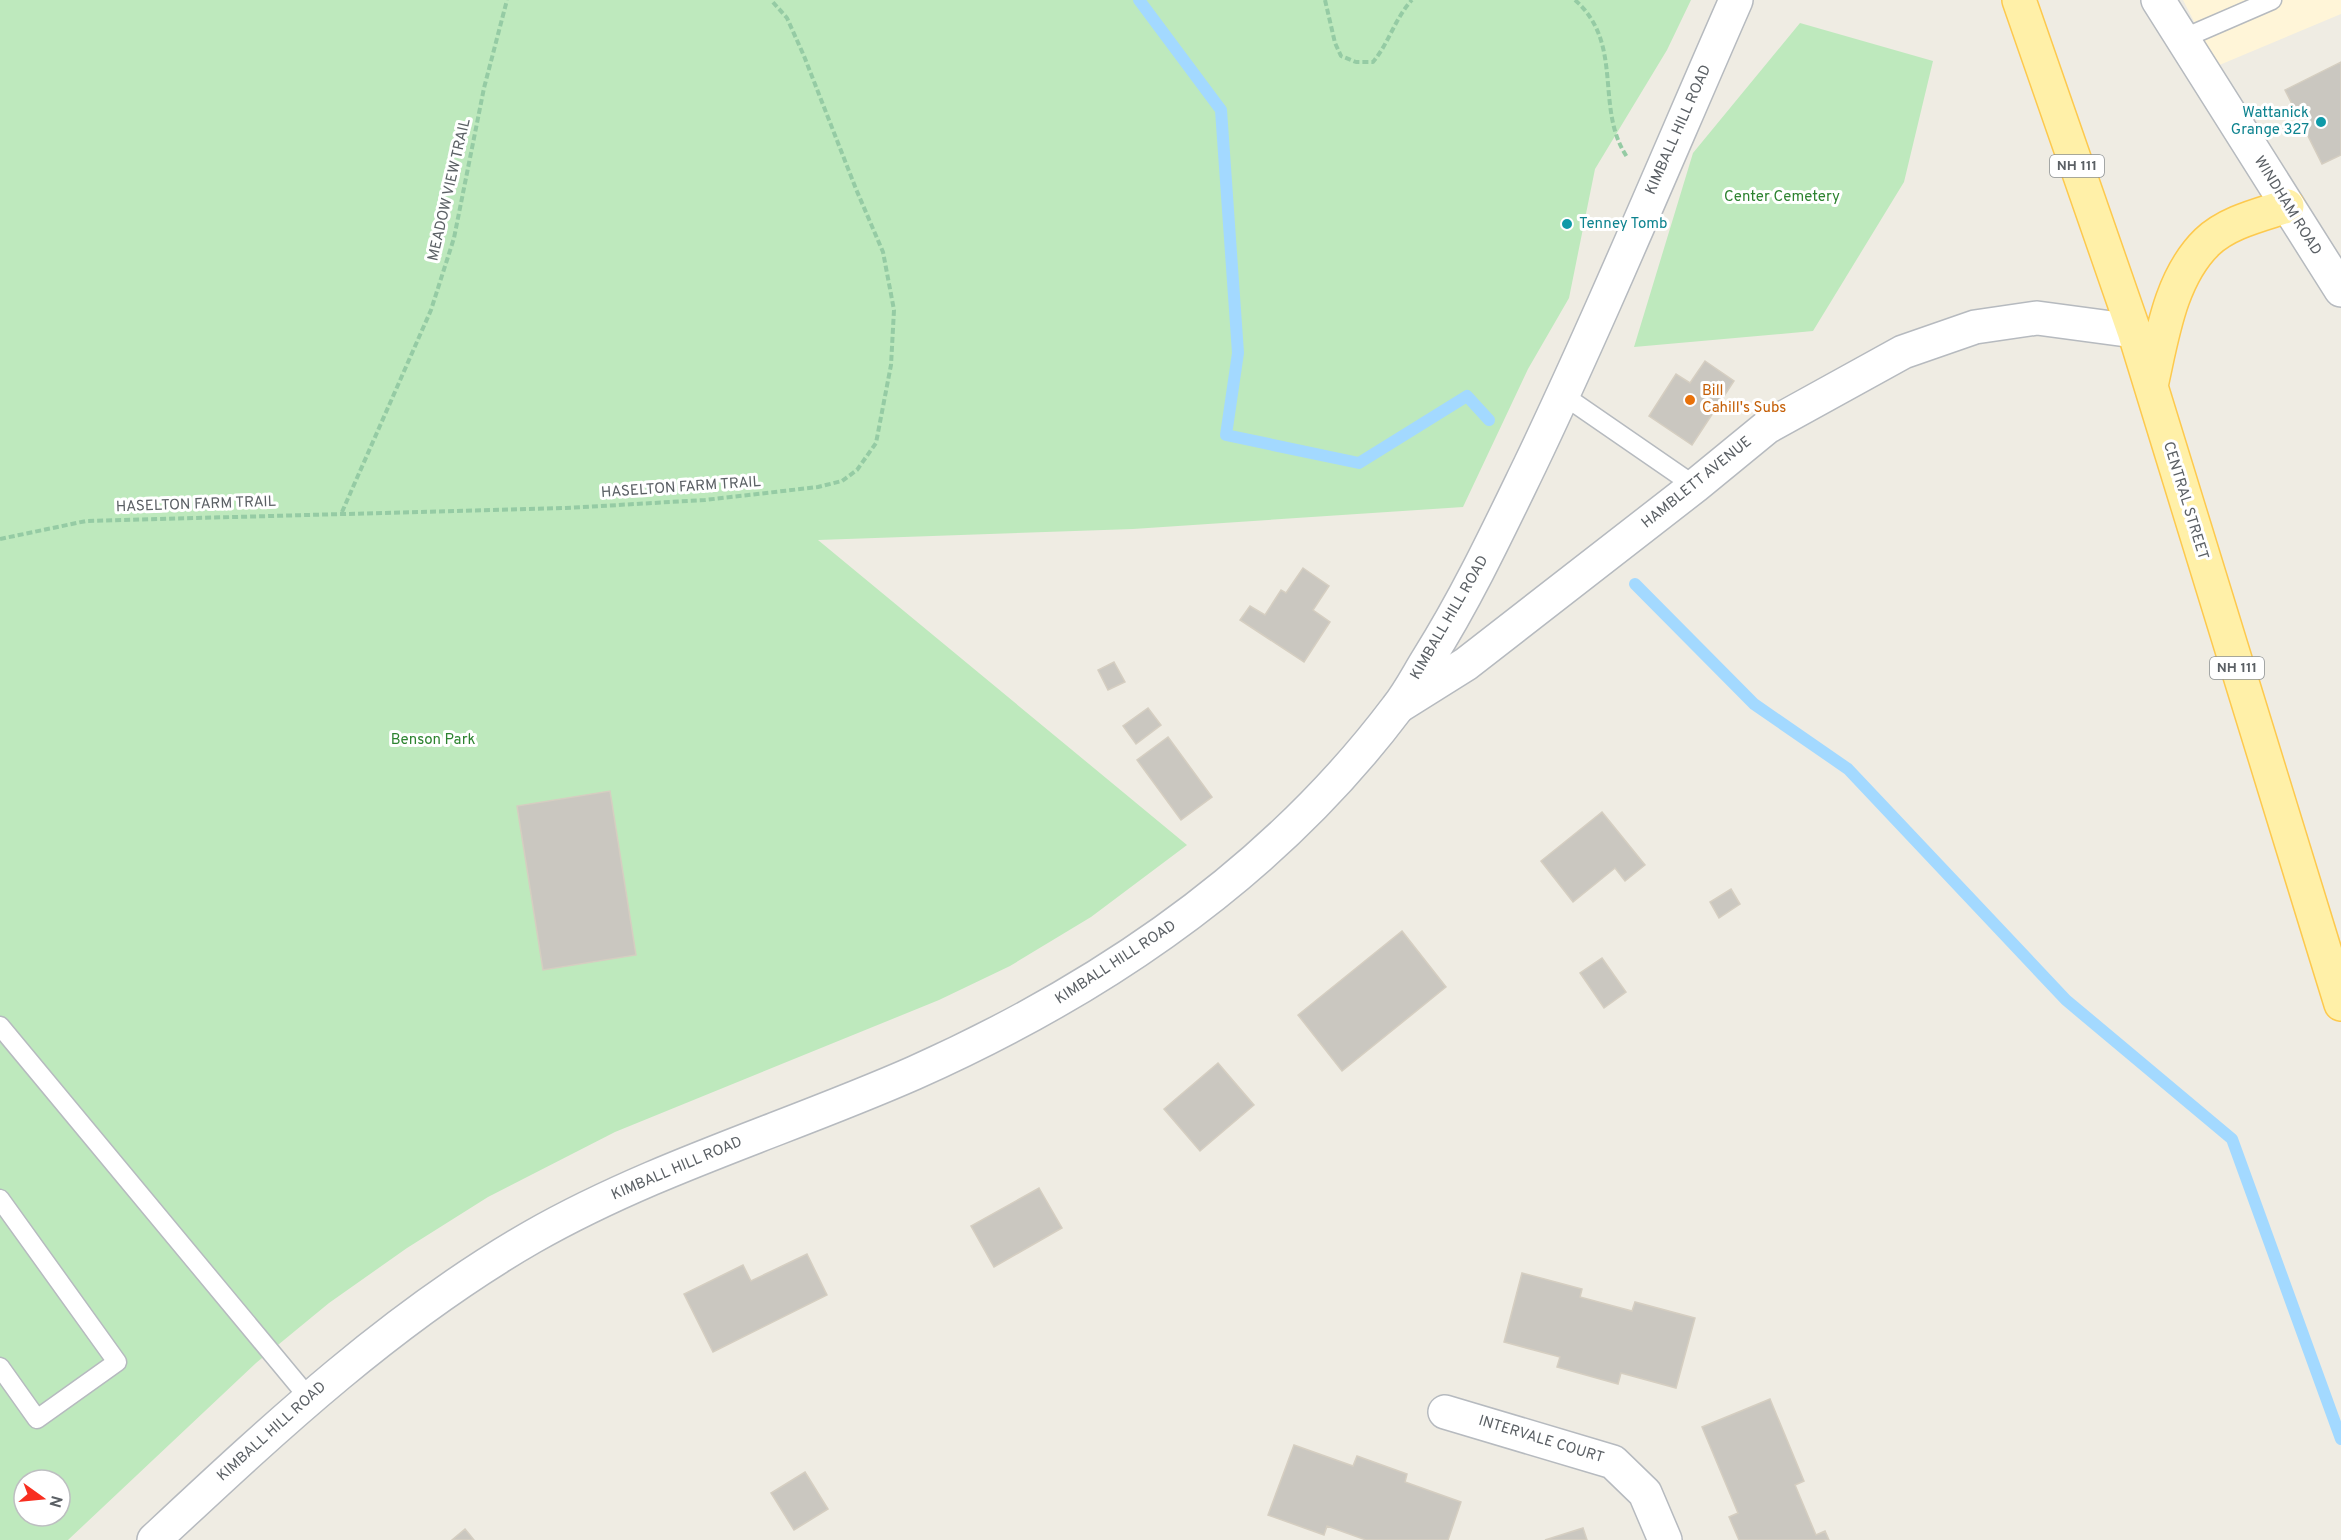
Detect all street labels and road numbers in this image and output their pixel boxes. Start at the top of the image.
street label: KIMBALL HILL ROAD [1642,62,1716,198]
street label: MEADOW VIEW TRAIL [424,117,476,263]
street label: WINDHAM ROAD [2249,153,2325,259]
road number: NH 111 [2050,155,2104,177]
street label: HAMBLETT AVENUE [1638,433,1756,533]
street label: CENTRAL STREET [2158,440,2212,562]
street label: HASELTON FARM TRAIL [600,473,762,503]
street label: HASELTON FARM TRAIL [116,493,276,517]
street label: KIMBALL HILL ROAD [1407,552,1493,684]
road number: NH 111 [2210,657,2264,679]
street label: KIMBALL HILL ROAD [1052,917,1180,1009]
street label: KIMBALL HILL ROAD [609,1133,745,1205]
street label: KIMBALL HILL ROAD [214,1378,330,1486]
street label: INTERVALE COURT [1476,1412,1606,1468]

